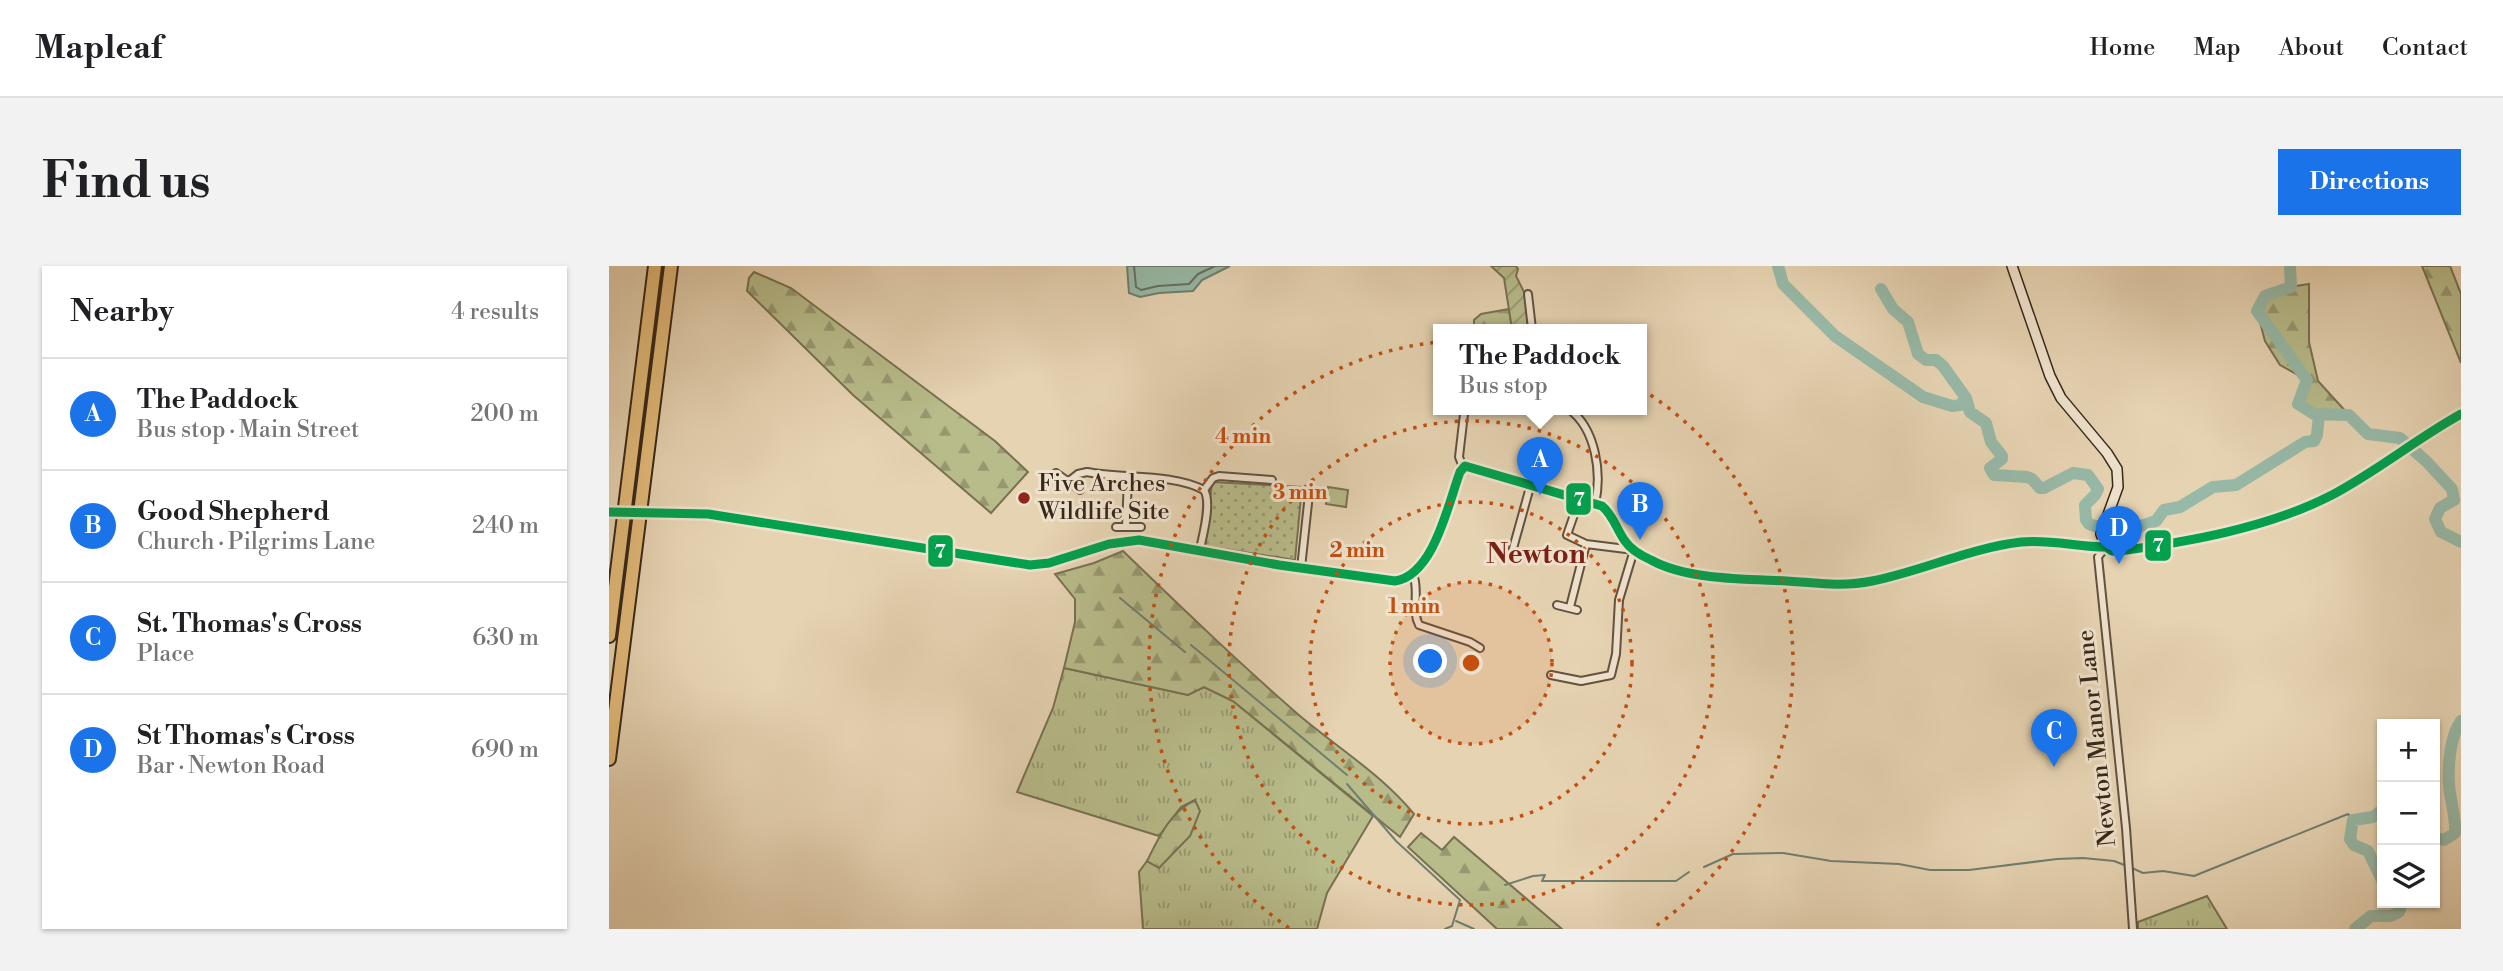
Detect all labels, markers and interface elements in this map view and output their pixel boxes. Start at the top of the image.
text: Mapleaf [35,28,162,69]
text: Home [2090,33,2155,63]
text: Map [2193,33,2241,63]
text: About [2279,33,2344,63]
text: Contact [2382,33,2468,63]
button: Directions [2278,149,2461,215]
text: Find us [42,152,211,213]
text: Nearby [70,293,174,331]
text: 4 results [451,298,539,326]
popup [1433,324,1647,415]
text: The Paddock [1459,340,1621,372]
text: Bus stop [1459,372,1548,400]
text: The Paddock [137,384,298,416]
text: A [85,400,101,428]
text: 200 m [471,400,539,428]
text: Bus stop · Main Street [137,416,359,444]
text: 4 min [1215,424,1271,450]
pin: A [1517,437,1563,495]
place label: Five Arches Wildlife Site [1037,469,1170,527]
text: 3 min [1273,480,1327,506]
line badge: 7 [1565,482,1592,516]
pin: B [1617,482,1663,540]
text: 7 [1573,488,1585,512]
marker: Five Arches Wildlife Site [1016,490,1032,506]
text: Good Shepherd [137,496,330,528]
pin: D [2096,506,2142,564]
text: B [84,512,102,540]
text: 240 m [472,512,539,540]
text: Church · Pilgrims Lane [137,528,375,556]
line badge: 7 [2144,529,2172,562]
line badge: 7 [927,534,954,568]
text: 7 [2152,534,2164,558]
district label: Newton [1486,537,1586,572]
text: 2 min [1329,538,1385,564]
text: 7 [934,540,946,564]
text: 1 min [1388,594,1440,620]
text: St. Thomas's Cross [137,608,362,640]
text: C [85,624,101,652]
text: 630 m [472,624,539,652]
street label: Newton Manor Lane [2071,628,2123,848]
text: Place [137,640,194,668]
your location [1413,644,1447,678]
centre of rings [1459,651,1483,675]
pin: C [2031,709,2077,767]
map controls [2377,719,2440,908]
button: + [2377,719,2440,782]
text: St Thomas's Cross [137,720,355,752]
text: D [84,736,102,764]
text: 690 m [471,736,539,764]
text: Bar · Newton Road [137,752,325,780]
button: − [2377,782,2440,845]
button: layers [2377,845,2440,908]

